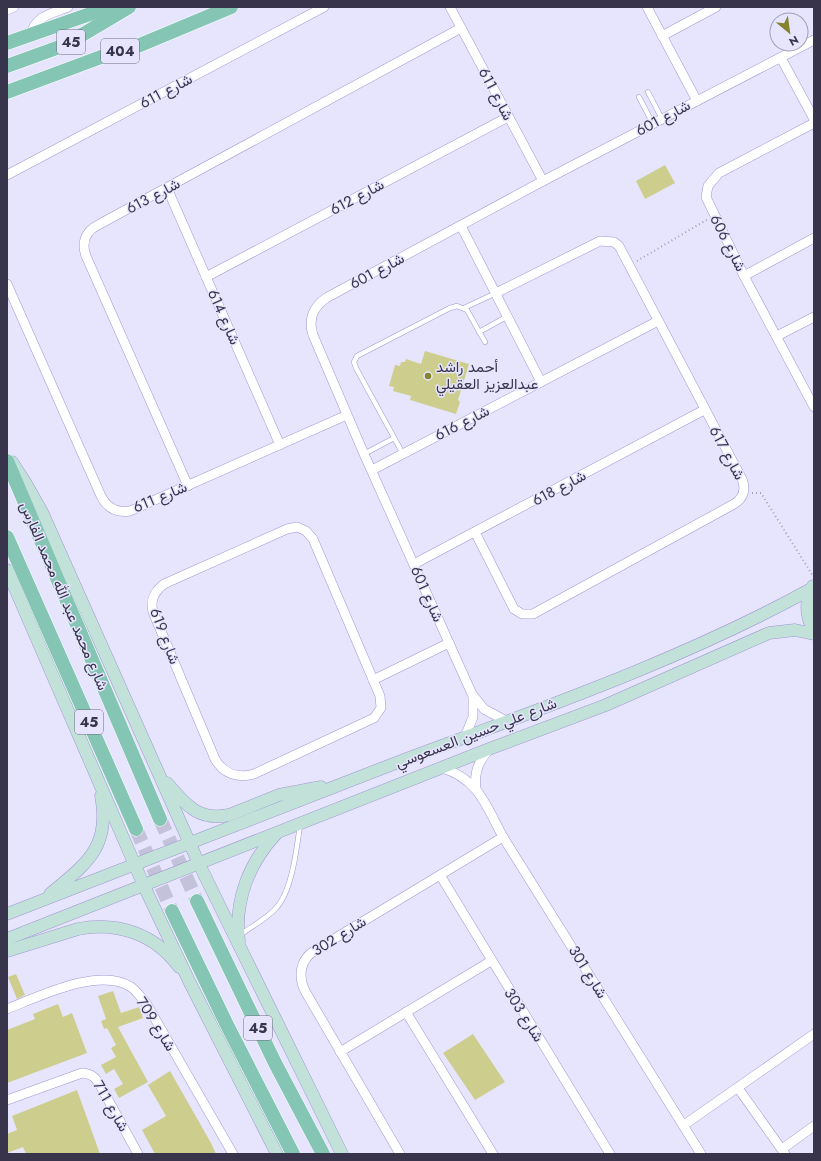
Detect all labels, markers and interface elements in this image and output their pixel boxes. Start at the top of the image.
north arrow [769,12,809,52]
road number: 45 [57,30,85,54]
text: N [786,32,802,50]
road number: 404 [101,39,139,63]
street label: شارع 611 [473,64,519,124]
street label: شارع 611 [136,68,196,114]
street label: شارع 601 [632,94,694,142]
street label: شارع 613 [122,173,184,219]
street label: شارع 612 [326,173,388,220]
street label: شارع 606 [704,211,752,275]
street label: شارع 601 [346,247,408,295]
street label: شارع 614 [202,286,246,348]
place label: أحمد راشد عبدالعزيز العقيلي [436,356,539,397]
marker: أحمد راشد عبدالعزيز العقيلي [423,371,433,381]
street label: شارع 616 [431,400,493,446]
street label: شارع 617 [704,422,750,484]
street label: شارع 618 [528,465,590,511]
street label: شارع 611 [130,476,191,518]
street label: شارع محمد عبد الله محمد الفارس [14,498,114,694]
street label: شارع 601 [405,563,449,626]
street label: شارع 619 [144,605,186,668]
street label: شارع علي حسين العسعوسي [392,692,561,776]
road number: 45 [75,710,103,734]
street label: شارع 302 [308,911,371,961]
street label: شارع 301 [563,941,613,1003]
street label: شارع 303 [499,984,549,1046]
street label: شارع 709 [131,993,181,1055]
road number: 45 [244,1016,272,1040]
street label: شارع 711 [87,1076,135,1136]

